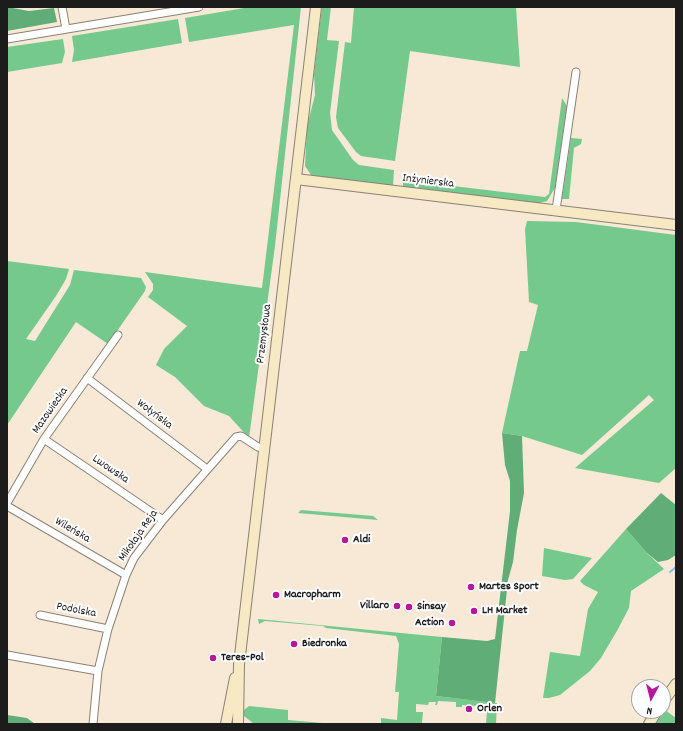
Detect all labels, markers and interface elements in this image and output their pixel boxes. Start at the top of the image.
street label: Inżynierska [401,172,455,192]
street label: Przemysłowa [254,304,276,364]
street label: Mazowiecka [30,385,72,437]
street label: Wołyńska [133,397,175,433]
street label: Lwowska [89,452,131,488]
street label: Mikołaja Reja [116,507,162,565]
street label: Wileńska [52,515,92,547]
place label: Aldi [353,533,370,547]
marker: Aldi [340,535,350,545]
place label: Martes Sport [479,580,539,594]
marker: Martes Sport [466,582,476,592]
place label: Macropharm [284,588,341,602]
marker: Macropharm [271,590,281,600]
place label: Villaro [360,599,389,613]
street label: Podolska [55,600,97,622]
place label: Sinsay [417,600,446,614]
marker: Villaro [392,601,402,611]
marker: Sinsay [404,602,414,612]
place label: LH Market [482,604,528,618]
marker: LH Market [469,606,479,616]
place label: Action [415,616,444,630]
marker: Action [447,618,457,628]
place label: Biedronka [302,637,347,651]
marker: Biedronka [289,639,299,649]
place label: Teres-Pol [221,651,264,665]
marker: Teres-Pol [208,653,218,663]
north arrow [631,679,671,719]
place label: Orlen [477,702,502,716]
text: N [646,702,653,718]
marker: Orlen [464,704,474,714]

